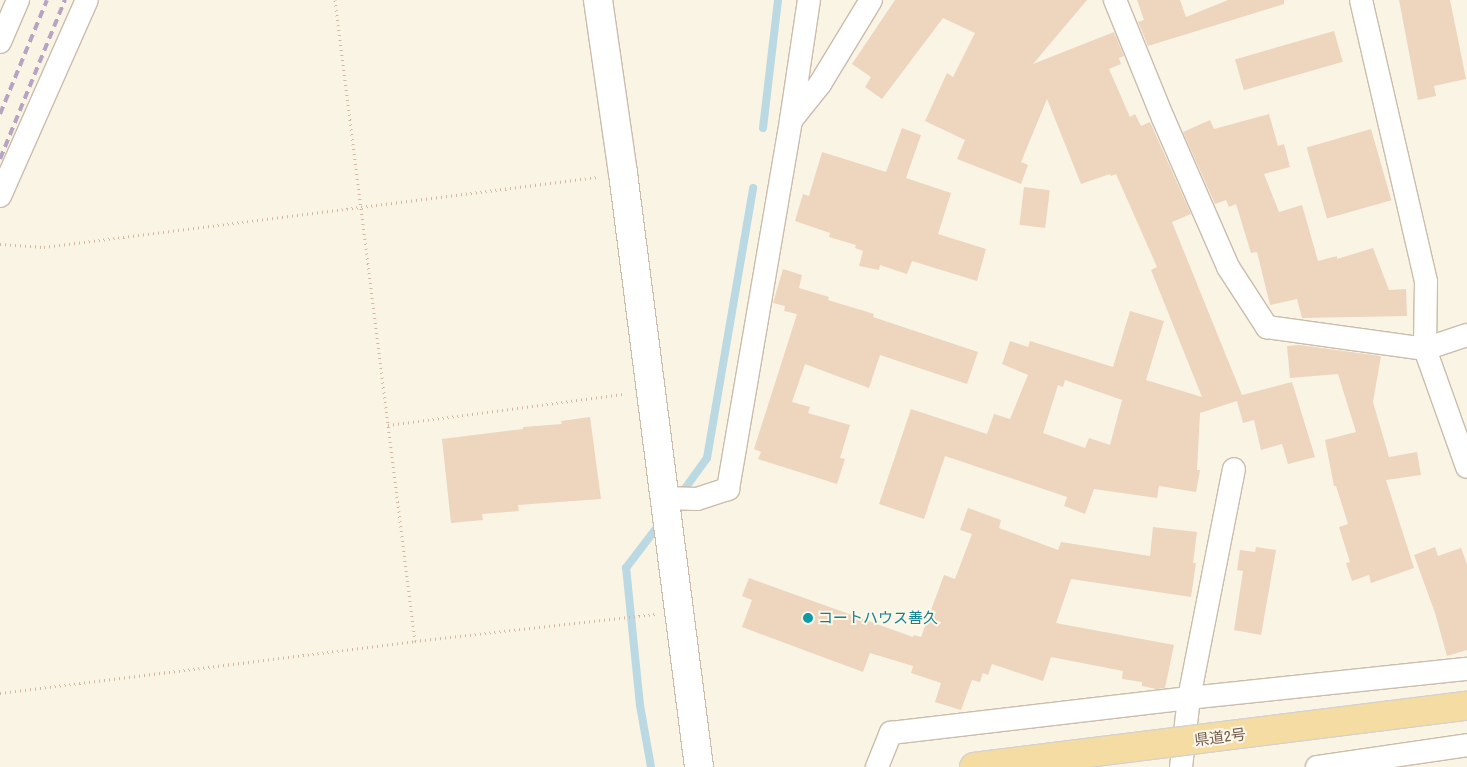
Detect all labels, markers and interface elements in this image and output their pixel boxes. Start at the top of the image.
place label: コートハウス善久 [818,609,938,627]
marker: コートハウス善久 [802,612,814,624]
street label: 県道2号 [1193,725,1247,749]

